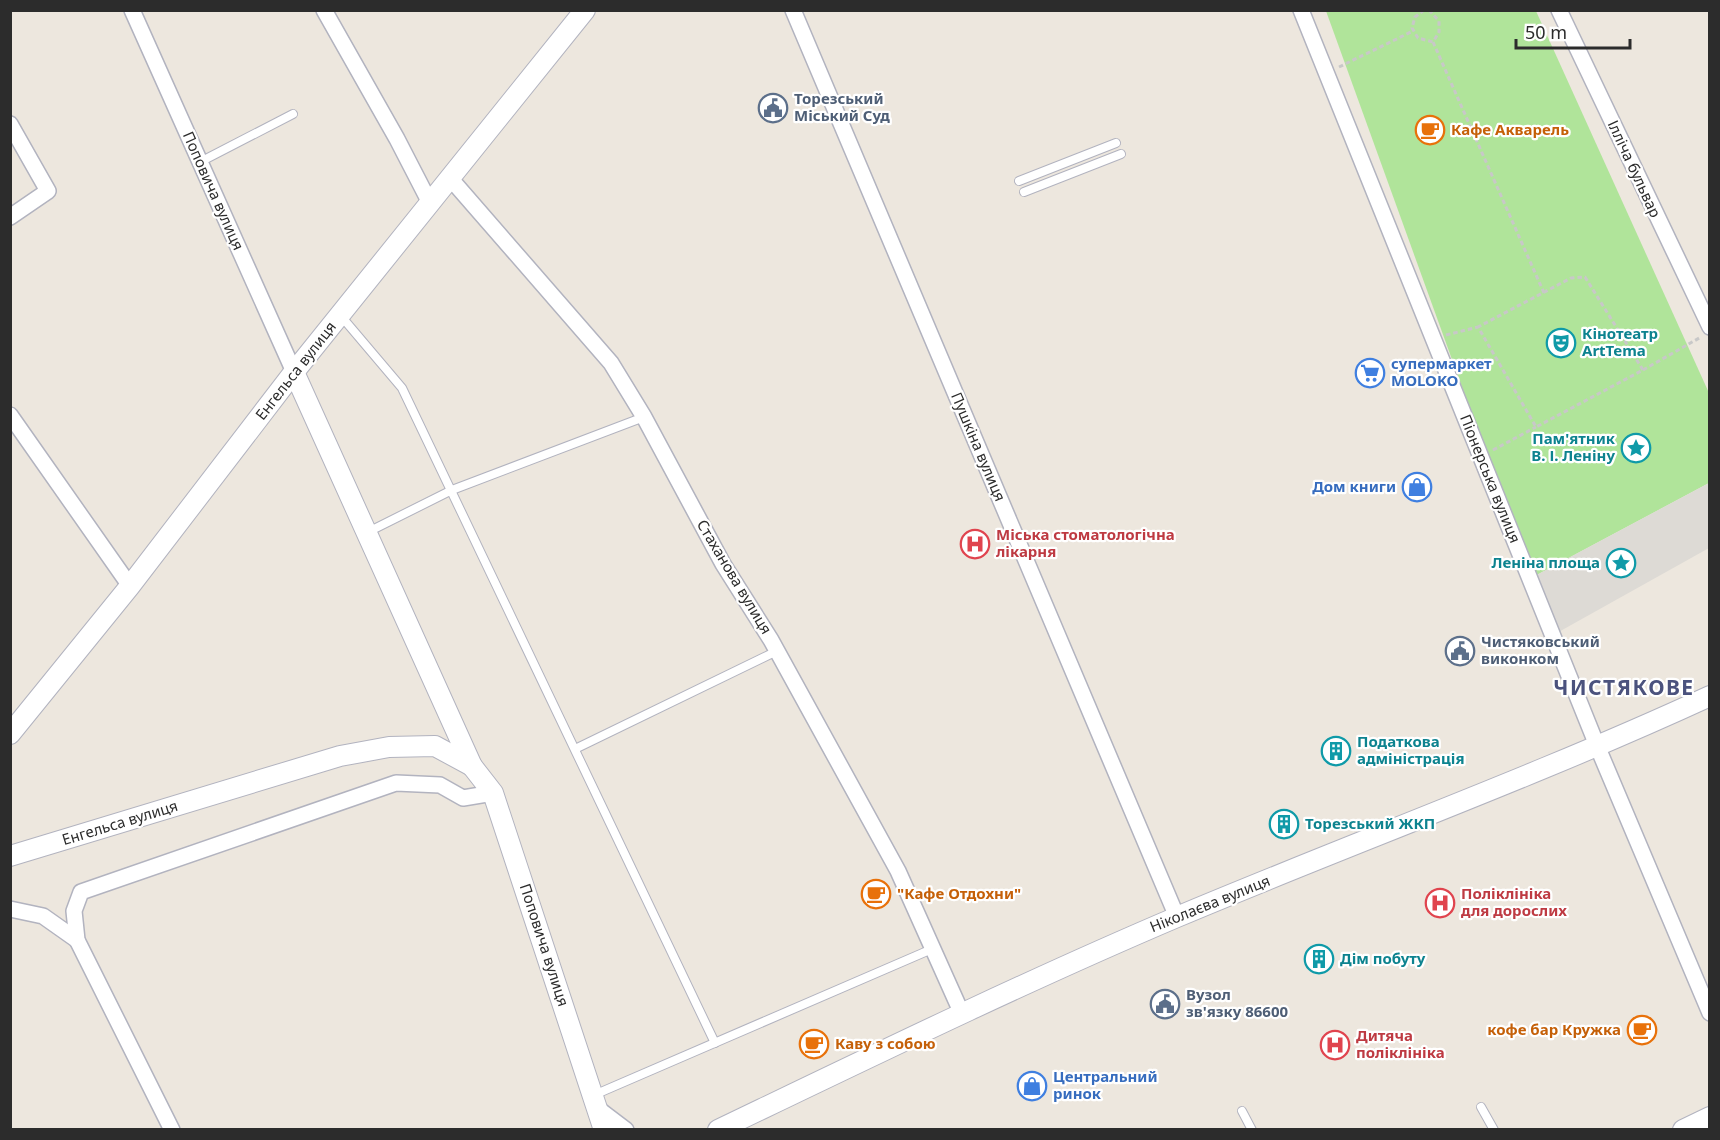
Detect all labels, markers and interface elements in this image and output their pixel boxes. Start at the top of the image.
scale bar [1516,12,1630,50]
text: 50 m [1525,20,1567,44]
place label: Торезський Міський Суд [794,88,890,125]
public building icon: Торезський Міський Суд [757,92,789,124]
cafe icon: Кафе Акварель [1414,114,1446,146]
street label: Ілліча бульвар [1604,117,1666,220]
place label: Кафе Акварель [1451,119,1569,139]
street label: Поповича вулиця [179,128,249,253]
street label: Енгельса вулиця [250,317,340,424]
place label: Кінотеатр ArtTema [1582,323,1658,360]
theatre icon: Кінотеатр ArtTema [1545,327,1577,359]
place label: супермаркет MOLOKO [1391,353,1492,390]
supermarket icon: супермаркет MOLOKO [1354,357,1386,389]
street label: Пушкіна вулиця [947,389,1011,504]
street label: Піонерська вулиця [1456,411,1526,546]
place label: Пам'ятник В. І. Леніну [1531,428,1616,465]
place icon: Пам'ятник В. І. Леніну [1620,432,1652,464]
shop icon: Дом книги [1401,471,1433,503]
place label: Дом книги [1312,476,1396,496]
street label: Стаханова вулиця [693,515,777,637]
place label: Міська стоматологічна лікарня [996,524,1175,561]
hospital icon: Міська стоматологічна лікарня [959,528,991,560]
place icon: Леніна площа [1605,547,1637,579]
place label: Леніна площа [1491,552,1600,572]
place label: Чистяковський виконком [1481,631,1600,668]
public building icon: Чистяковський виконком [1444,635,1476,667]
district label: ЧИСТЯКОВЕ [1553,673,1695,701]
place label: Податкова адміністрація [1357,731,1464,768]
building icon: Податкова адміністрація [1320,735,1352,767]
street label: Енгельса вулиця [59,795,180,849]
building icon: Торезський ЖКП [1268,808,1300,840]
place label: Торезський ЖКП [1305,813,1435,833]
street label: Ніколаєва вулиця [1147,870,1273,936]
cafe icon: "Кафе Отдохни" [860,878,892,910]
street label: Поповича вулиця [516,881,574,1009]
place label: "Кафе Отдохни" [897,883,1021,903]
place label: Поліклініка для дорослих [1461,883,1567,920]
hospital icon: Поліклініка для дорослих [1424,887,1456,919]
building icon: Дім побуту [1303,943,1335,975]
place label: Дім побуту [1340,948,1426,968]
place label: Вузол зв'язку 86600 [1186,984,1288,1021]
public building icon: Вузол зв'язку 86600 [1149,988,1181,1020]
cafe icon: кофе бар Кружка [1626,1014,1658,1046]
place label: кофе бар Кружка [1487,1019,1621,1039]
place label: Дитяча поліклініка [1356,1025,1445,1062]
cafe icon: Каву з собою [798,1028,830,1060]
hospital icon: Дитяча поліклініка [1319,1029,1351,1061]
place label: Каву з собою [835,1033,936,1053]
place label: Центральний ринок [1053,1066,1158,1103]
shop icon: Центральний ринок [1016,1070,1048,1102]

